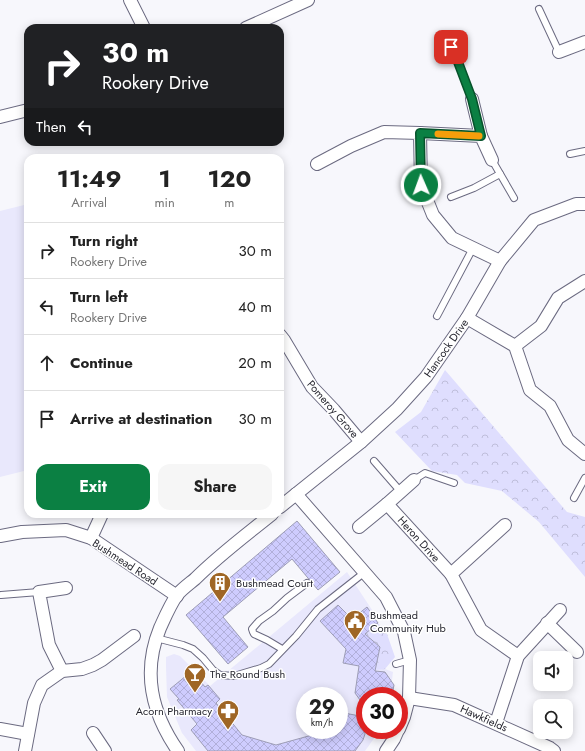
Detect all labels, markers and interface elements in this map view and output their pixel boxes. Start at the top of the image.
pin [434,30,468,64]
text: 30 m [102,32,169,73]
icon: arrive [440,36,462,58]
icon: right [36,40,88,92]
text: Rookery Drive [102,70,209,96]
text: Then [36,116,66,138]
icon: left [74,116,96,138]
text: 11:49 [57,161,122,196]
text: 1 [158,161,171,196]
text: 120 [207,161,251,196]
position arrow [400,164,442,206]
text: Arrival [71,193,107,212]
text: min [154,193,175,212]
text: m [224,193,234,212]
text: Turn right [70,230,138,252]
icon: right [36,240,58,262]
text: 30 m [239,240,272,262]
text: Rookery Drive [70,252,147,271]
text: Turn left [70,286,128,308]
icon: left [36,296,58,318]
text: 40 m [238,296,272,318]
text: Rookery Drive [70,308,147,327]
street label: Hancock Drive [420,315,472,380]
icon: ahead [36,352,58,374]
text: Continue [70,352,133,374]
text: 20 m [238,352,272,374]
street label: Pomeroy Grove [303,377,363,442]
icon: arrive [36,408,58,430]
text: Arrive at destination [70,408,212,430]
text: 30 m [239,408,272,430]
button: Exit [36,464,150,510]
button: Share [158,464,272,510]
street label: Heron Drive [394,513,444,566]
street label: Bushmead Road [89,535,161,589]
building icon: Bushmead Court [207,570,233,603]
place label: Bushmead Court [236,575,313,591]
place label: Bushmead Community Hub [370,607,446,636]
public building icon: Bushmead Community Hub [342,608,368,641]
map controls [533,651,573,739]
button: sound [533,651,573,691]
bar icon: The Round Bush [182,661,208,694]
place label: The Round Bush [210,666,285,682]
speed limit sign: 30 [356,687,408,739]
text: 29 [309,693,335,722]
pharmacy icon: Acorn Pharmacy [215,698,241,731]
button: search [533,699,573,739]
street label: Hawkfields [458,700,511,736]
place label: Acorn Pharmacy [136,703,212,719]
text: km/h [311,715,333,730]

